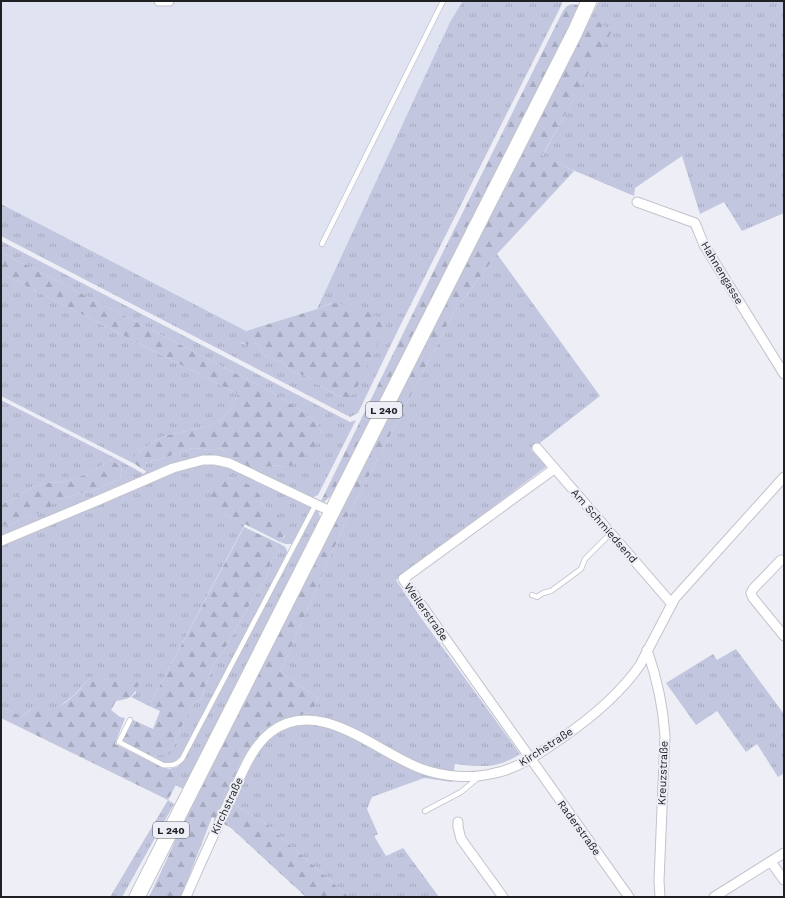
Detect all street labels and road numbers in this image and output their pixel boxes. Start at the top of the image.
street label: Hahnengasse [698,239,746,307]
road number: L 240 [366,402,402,418]
street label: Am Schmiedsend [568,486,640,566]
street label: Weilerstraße [401,581,451,643]
street label: Kirchstraße [517,725,575,769]
street label: Kreuzstraße [655,740,671,806]
street label: Kirchstraße [208,775,246,837]
street label: Raderstraße [555,798,603,858]
road number: L 240 [153,822,189,838]

